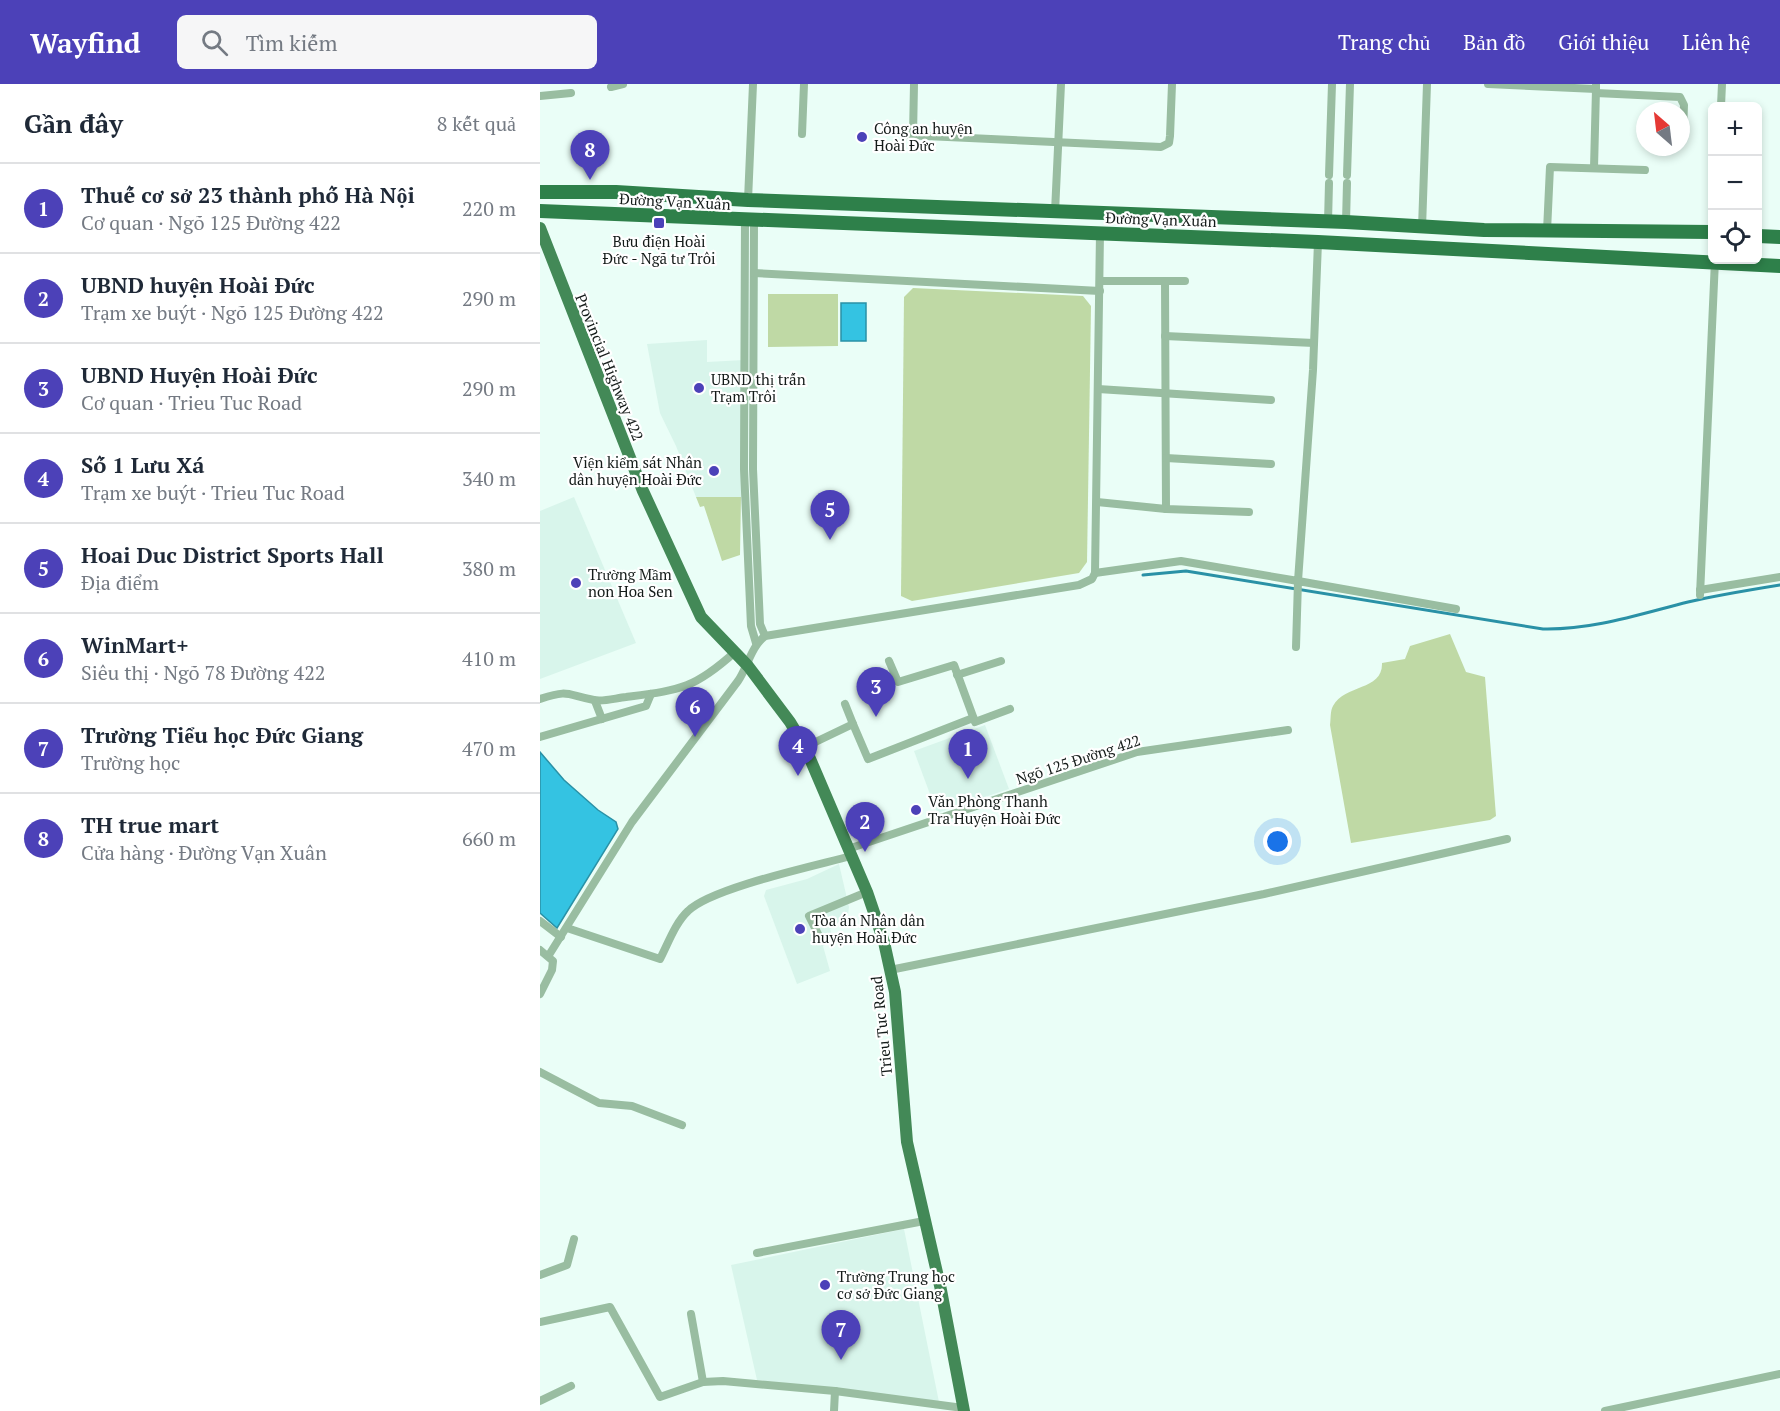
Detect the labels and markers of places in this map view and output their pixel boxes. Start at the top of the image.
place label: Công an huyện Hoài Đức [874,118,973,155]
pin: 8 [571,130,610,180]
marker: Công an huyện Hoài Đức [855,130,869,144]
marker: Bưu điện Hoài Đức - Ngã tư Trôi [652,216,666,230]
place label: Bưu điện Hoài Đức - Ngã tư Trôi [602,231,716,268]
place label: UBND thị trấn Trạm Trôi [711,369,806,406]
marker: UBND thị trấn Trạm Trôi [692,381,706,395]
place label: Viện kiểm sát Nhân dân huyện Hoài Đức [569,452,702,489]
marker: Viện kiểm sát Nhân dân huyện Hoài Đức [707,464,721,478]
pin: 5 [810,490,850,540]
place label: Trường Mầm non Hoa Sen [588,564,673,601]
marker: Trường Mầm non Hoa Sen [569,576,583,590]
pin: 3 [856,668,896,717]
pin: 6 [676,688,714,737]
pin: 4 [778,726,818,776]
pin: 1 [948,730,988,779]
place label: Văn Phòng Thanh Tra Huyện Hoài Đức [928,791,1061,828]
pin: 2 [846,802,884,852]
marker: Văn Phòng Thanh Tra Huyện Hoài Đức [909,803,923,817]
place label: Tòa án Nhân dân huyện Hoài Đức [812,910,925,947]
marker: Tòa án Nhân dân huyện Hoài Đức [793,922,807,936]
place label: Trường Trung học cơ sở Đức Giang [837,1266,955,1303]
marker: Trường Trung học cơ sở Đức Giang [818,1278,832,1292]
pin: 7 [822,1310,860,1360]

